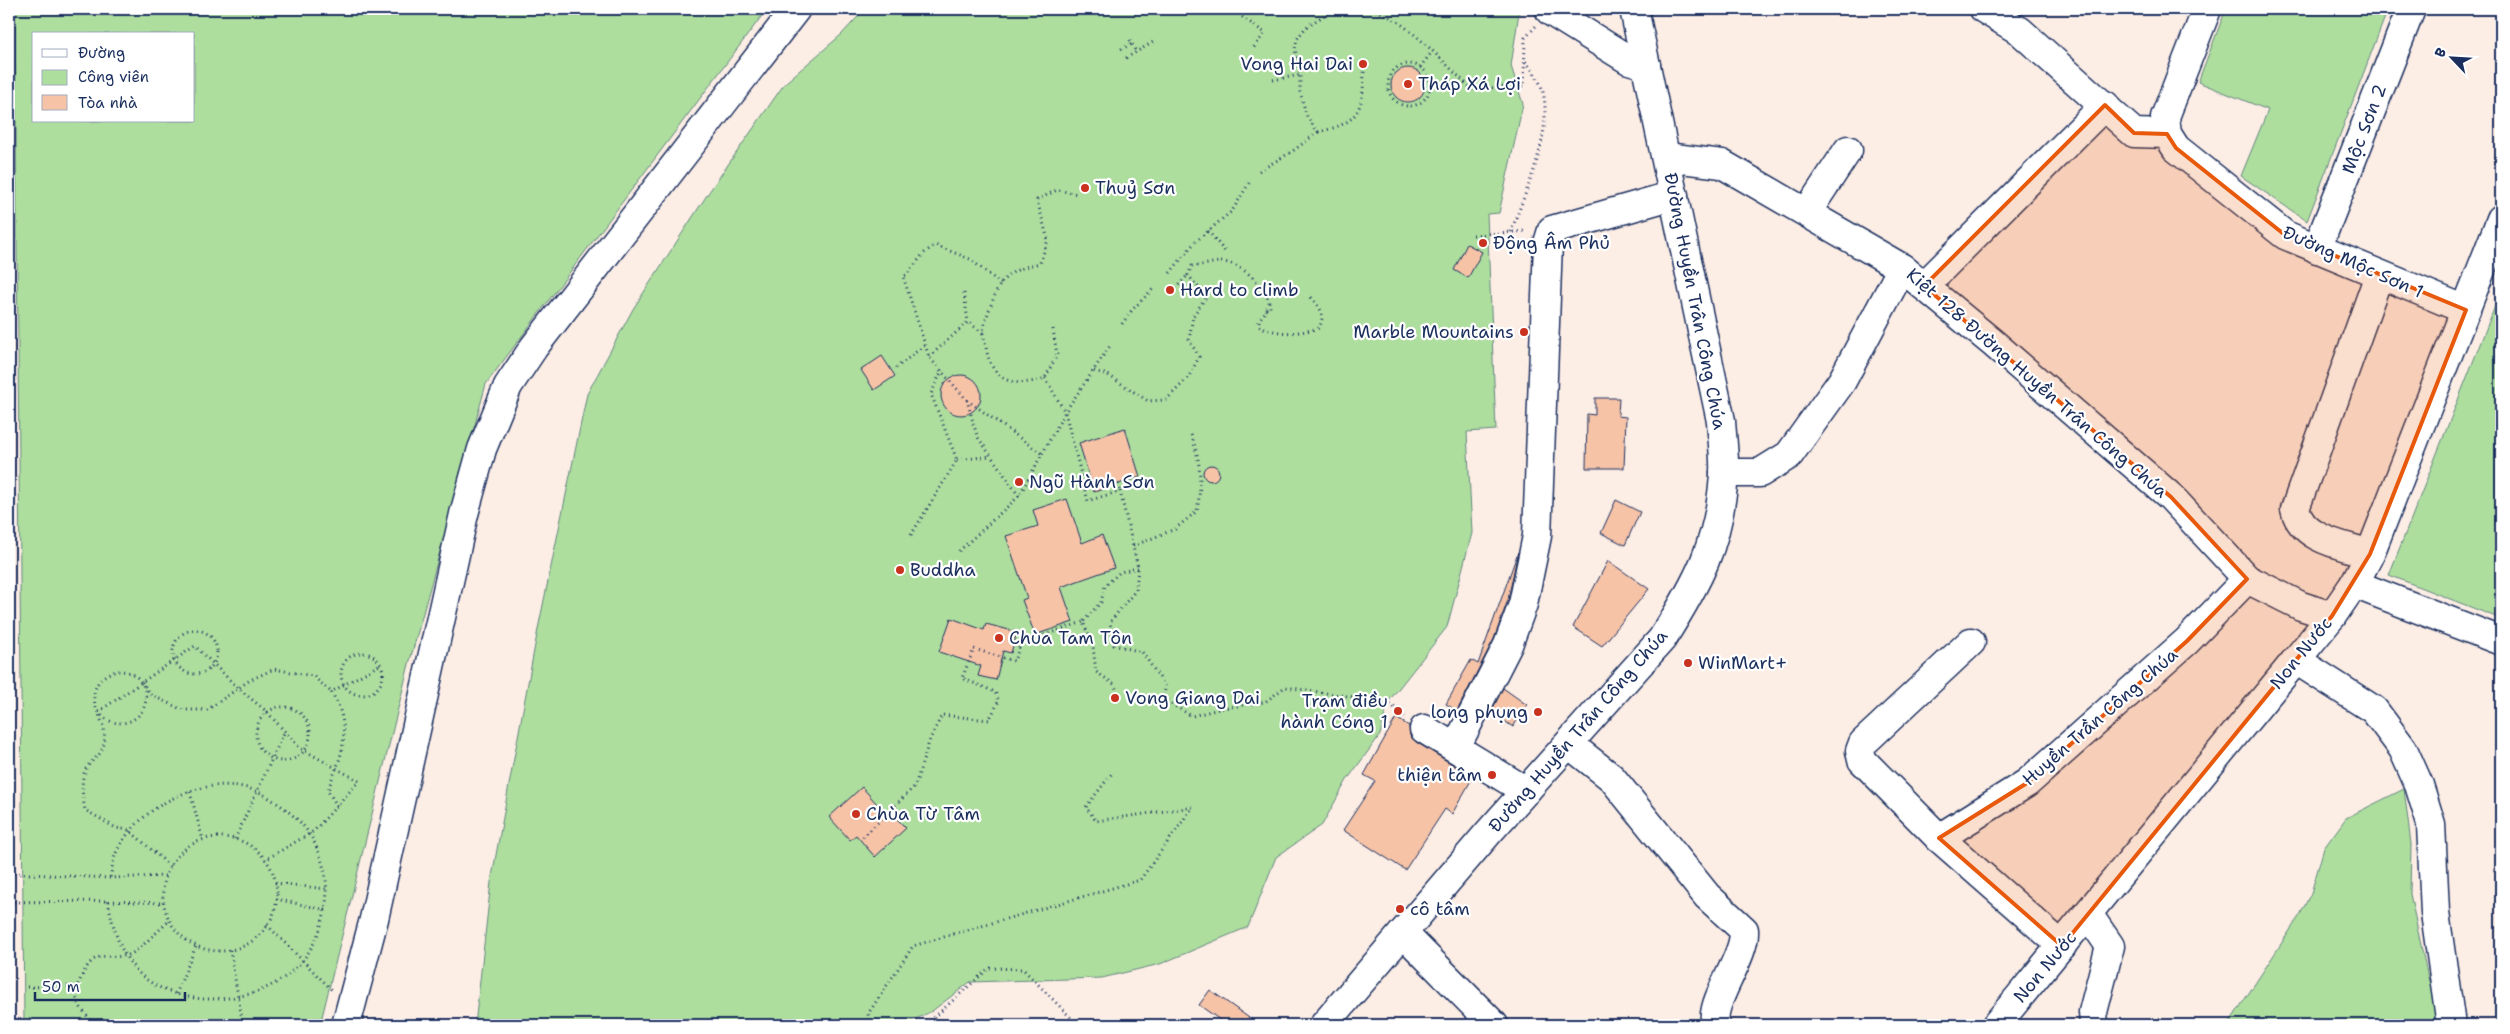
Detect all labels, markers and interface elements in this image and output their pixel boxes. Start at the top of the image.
legend [32,32,195,122]
north arrow [2428,32,2478,82]
text: Đường [78,43,125,63]
text: B [2430,44,2450,60]
place label: Vong Hai Dai [1240,52,1353,76]
marker: Vong Hai Dai [1357,58,1369,70]
text: Công viên [78,67,149,87]
place label: Tháp Xá Lợi [1418,72,1521,96]
marker: Tháp Xá Lợi [1402,78,1414,90]
street label: Mộc Sơn 2 [2336,81,2392,177]
text: Tòa nhà [78,93,138,113]
street label: Đường Huyền Trân Công Chúa [1658,170,1732,432]
place label: Thuỷ Sơn [1095,176,1175,200]
marker: Thuỷ Sơn [1079,182,1091,194]
street label: Đường Mộc Sơn 1 [2279,220,2427,304]
place label: Động Âm Phủ [1493,231,1610,255]
marker: Động Âm Phủ [1477,237,1489,249]
street label: Kiệt 128 Đường Huyền Trân Công Chúa [1901,263,2173,503]
place label: Hard to climb [1180,278,1299,302]
marker: Hard to climb [1164,284,1176,296]
place label: Marble Mountains [1353,320,1514,344]
marker: Marble Mountains [1518,326,1530,338]
place label: Ngũ Hành Sơn [1029,470,1155,494]
marker: Ngũ Hành Sơn [1013,476,1025,488]
place label: Buddha [910,558,976,582]
marker: Buddha [894,564,906,576]
street label: Non Nước [2264,612,2338,694]
street label: Đường Huyền Trân Công Chúa [1483,625,1673,837]
place label: Chùa Tam Tôn [1009,626,1132,650]
marker: Chùa Tam Tôn [993,632,1005,644]
street label: Huyền Trần Công Chúa [2017,643,2183,791]
place label: WinMart+ [1698,651,1788,675]
marker: WinMart+ [1682,657,1694,669]
place label: Vong Giang Dai [1125,686,1260,710]
place label: Trạm điều hành Cóng 1 [1280,689,1388,734]
marker: Vong Giang Dai [1109,692,1121,704]
place label: long phụng [1431,700,1528,724]
marker: Trạm điều hành Cóng 1 [1392,705,1404,717]
marker: long phụng [1532,706,1544,718]
place label: thiện tâm [1397,763,1482,787]
marker: thiện tâm [1486,769,1498,781]
place label: Chùa Từ Tâm [866,802,980,826]
marker: Chùa Từ Tâm [850,808,862,820]
place label: cô tâm [1410,897,1470,921]
marker: cô tâm [1394,903,1406,915]
street label: Non Nước [2008,926,2082,1008]
scale bar [35,969,185,1001]
text: 50 m [42,977,80,997]

